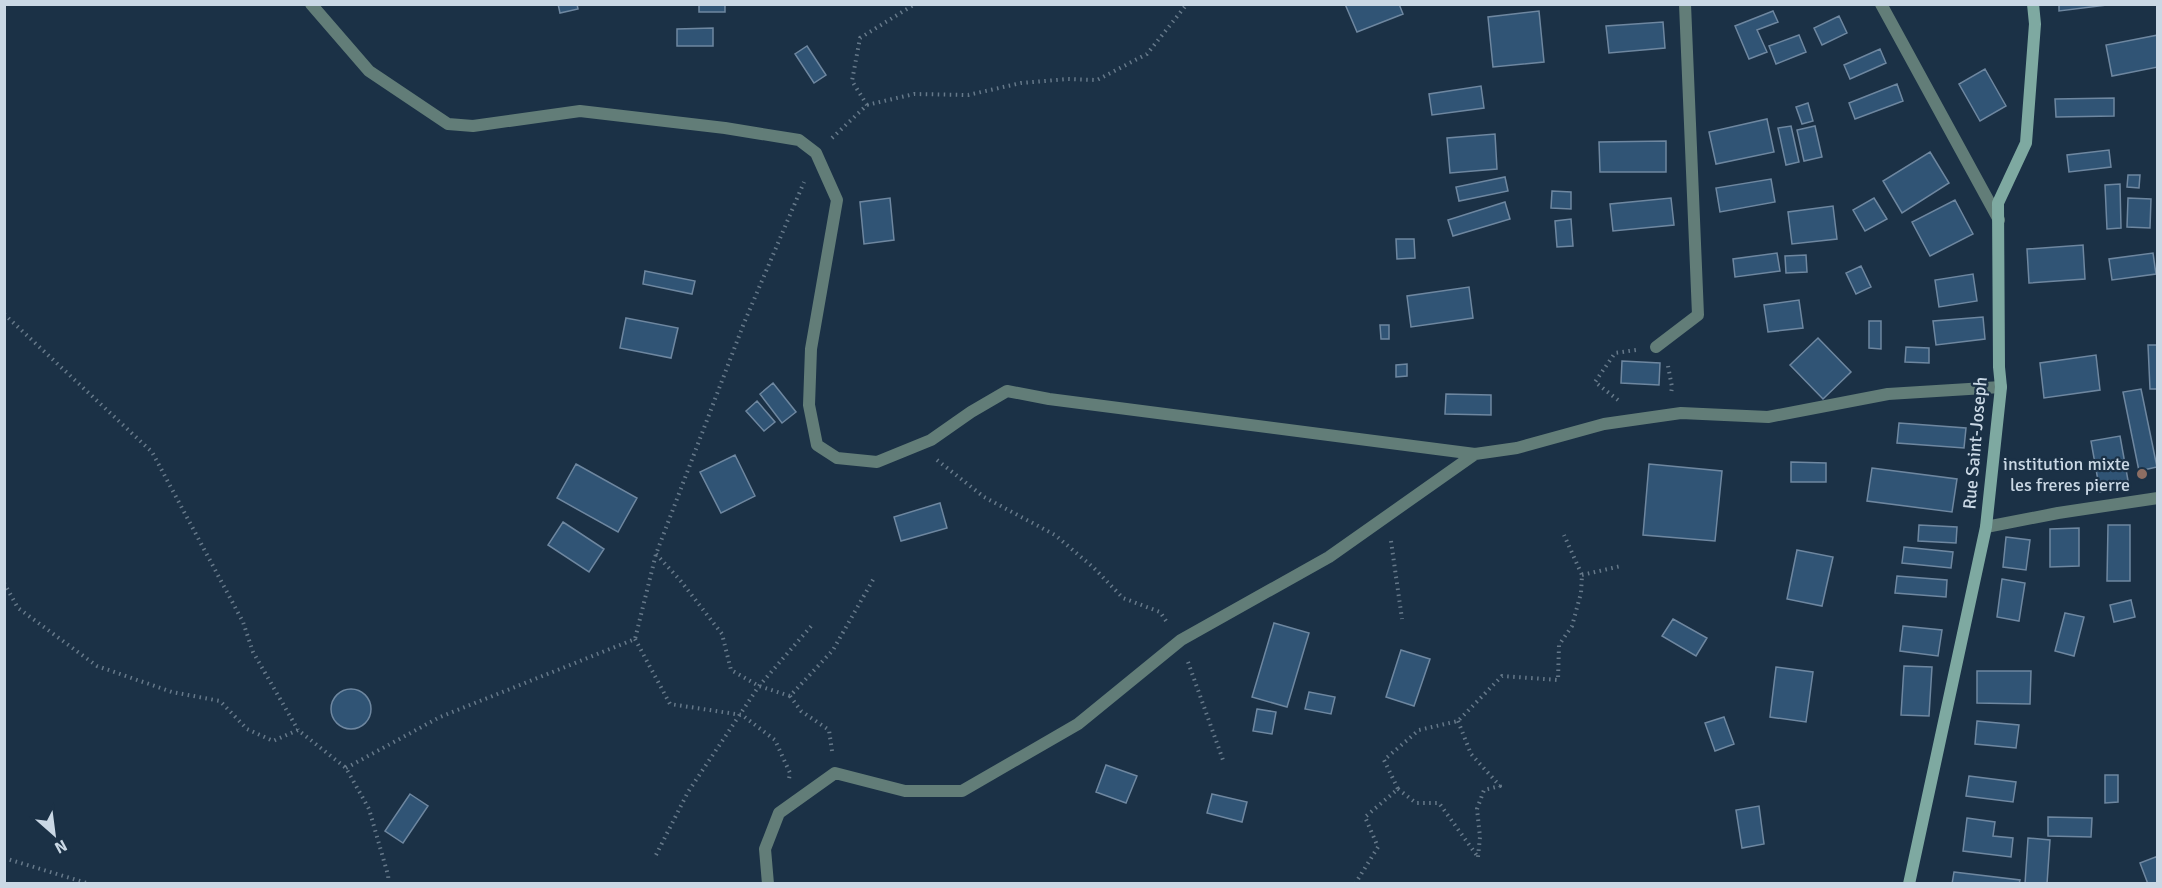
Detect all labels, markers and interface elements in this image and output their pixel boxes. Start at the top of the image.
street label: Rue Saint-Joseph [1958,376,1992,510]
place label: institution mixte les freres pierre [2003,453,2130,496]
marker: institution mixte les freres pierre [2135,467,2149,481]
north arrow [24,804,84,864]
text: N [51,835,70,858]

